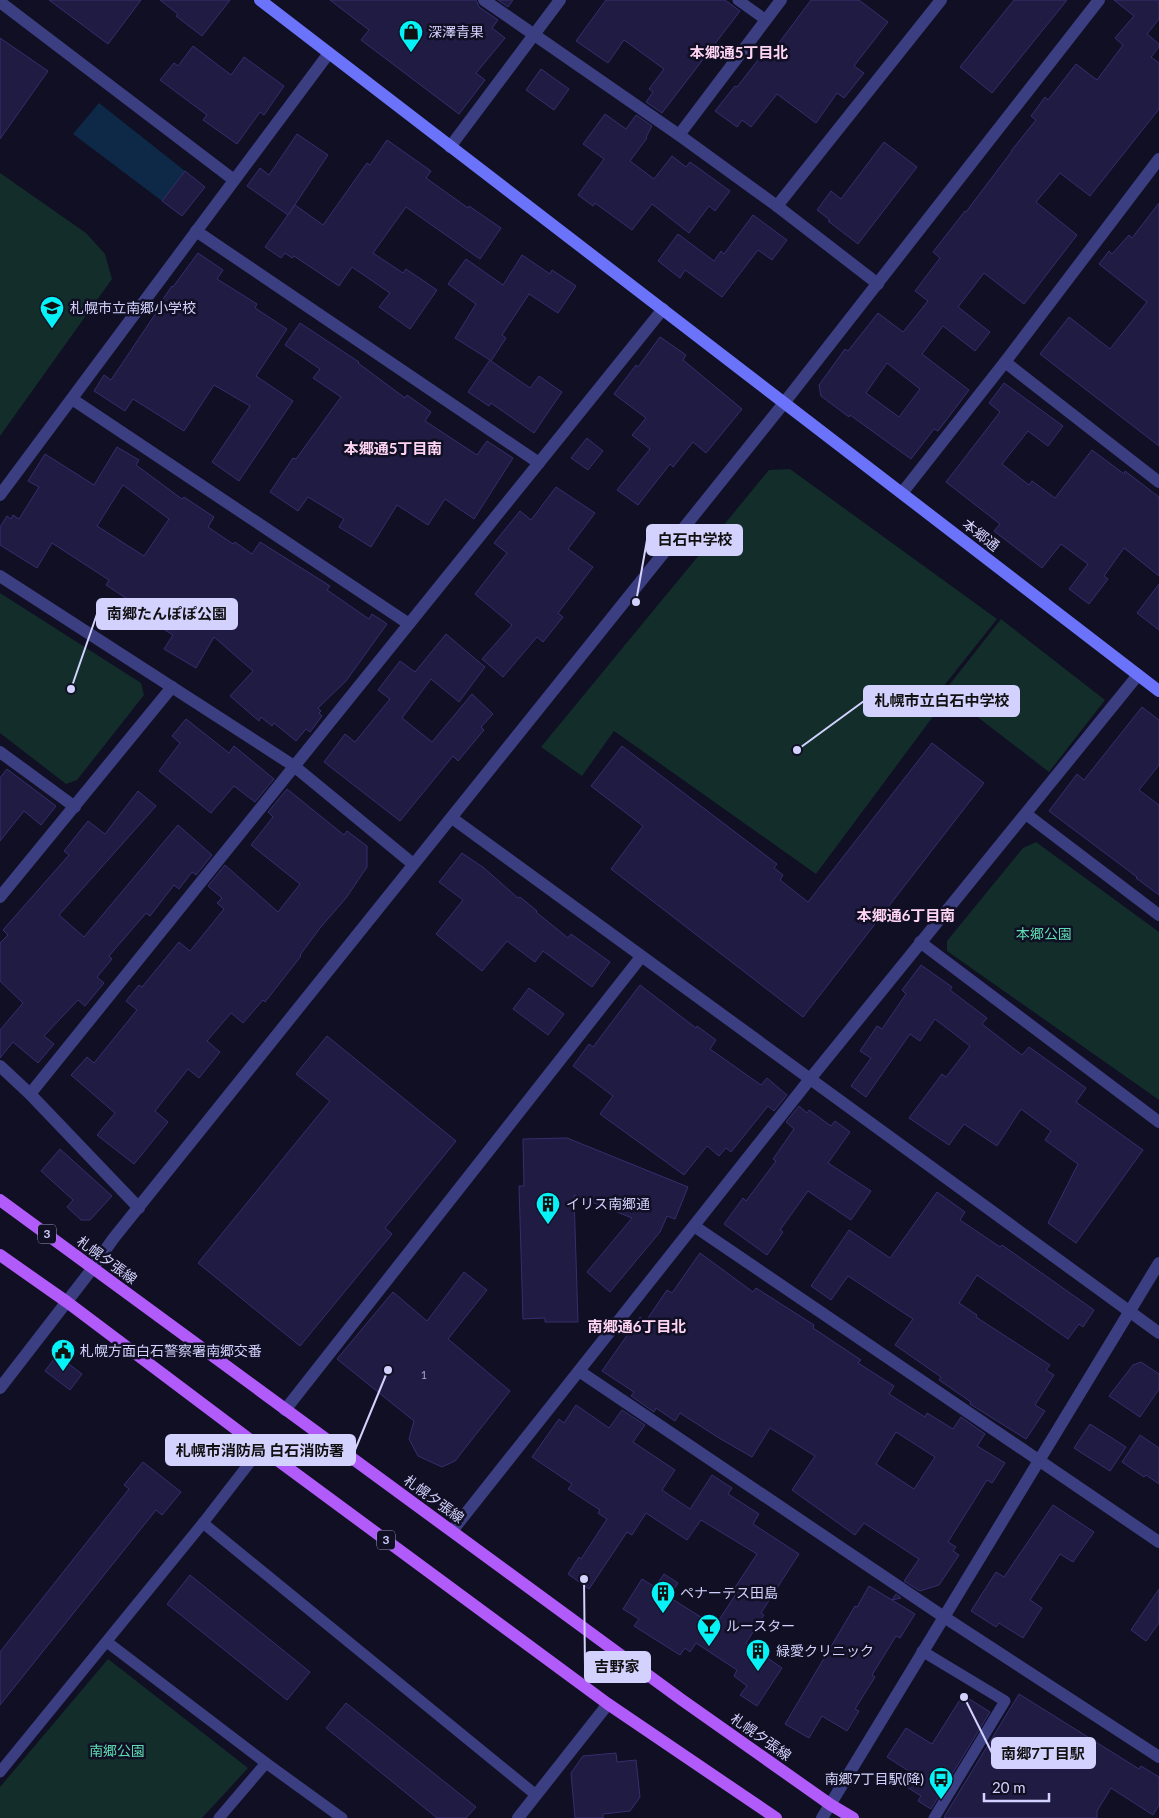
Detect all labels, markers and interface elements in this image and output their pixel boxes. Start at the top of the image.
shop icon: 深澤青果 [398,19,424,53]
place label: 深澤青果 [428,23,484,40]
district label: 本郷通5丁目北 [690,43,788,61]
school or university icon: 札幌市立南郷小学校 [39,295,65,329]
place label: 札幌市立南郷小学校 [70,299,196,316]
district label: 本郷通5丁目南 [344,439,442,457]
street label: 本郷通 [960,515,1003,554]
callout: 白石中学校 [647,525,742,555]
text: 白石中学校 [657,530,733,548]
callout: 南郷たんぽぽ公園 [97,599,237,629]
text: 南郷たんぽぽ公園 [107,604,227,622]
callout: 札幌市立白石中学校 [864,686,1019,716]
text: 札幌市立白石中学校 [874,691,1010,709]
district label: 本郷通6丁目南 [857,906,955,924]
park label: 本郷公園 [1016,925,1072,942]
building icon: イリス南郷通 [535,1191,561,1225]
place label: イリス南郷通 [566,1195,650,1212]
road number: 3 [38,1224,56,1244]
street label: 札幌夕張線 [74,1232,141,1287]
district label: 南郷通6丁目北 [588,1317,686,1335]
public building icon: 札幌方面白石警察署南郷交番 [50,1338,76,1372]
place label: 札幌方面白石警察署南郷交番 [80,1342,262,1359]
house number: 1 [421,1368,427,1381]
callout: 札幌市消防局 白石消防署 [166,1435,355,1465]
text: 札幌市消防局 白石消防署 [176,1441,344,1459]
street label: 札幌夕張線 [401,1471,468,1526]
road number: 3 [377,1530,395,1550]
building icon: ペナーテス田島 [650,1580,676,1614]
place label: ペナーテス田島 [680,1584,778,1601]
bar icon: ルースター [696,1613,722,1647]
place label: ルースター [726,1617,795,1634]
building icon: 緑愛クリニック [745,1638,771,1672]
place label: 緑愛クリニック [776,1642,874,1659]
callout: 吉野家 [585,1652,650,1682]
text: 吉野家 [594,1657,640,1675]
street label: 札幌夕張線 [728,1710,795,1764]
callout: 南郷7丁目駅 [992,1738,1095,1768]
park label: 南郷公園 [89,1742,145,1759]
text: 南郷7丁目駅 [1001,1744,1085,1762]
bus stop icon: 南郷7丁目駅(降) [928,1766,954,1800]
place label: 南郷7丁目駅(降) [824,1770,924,1787]
scale bar [984,1770,1049,1802]
text: 20 m [992,1778,1026,1796]

